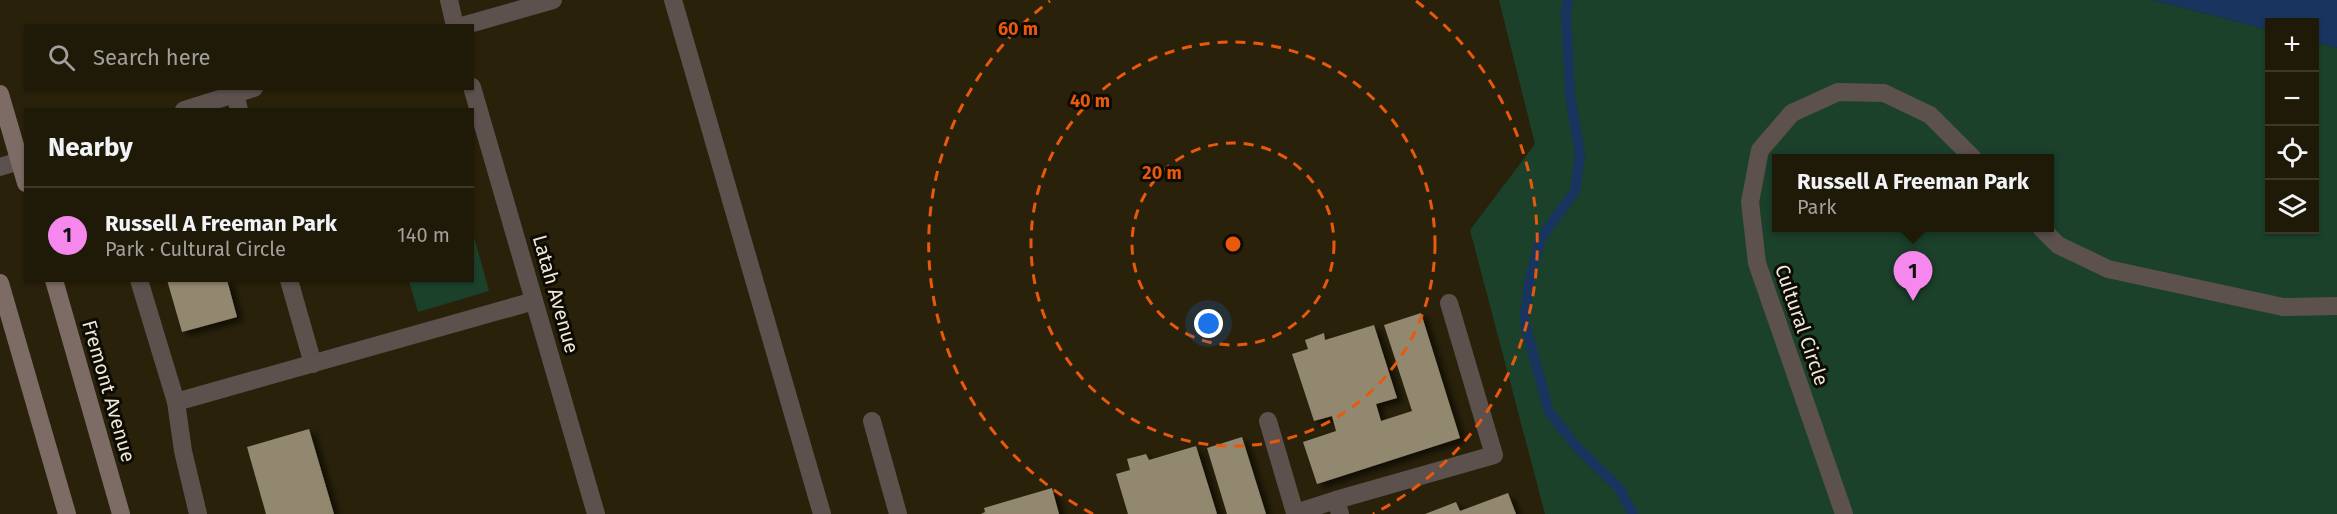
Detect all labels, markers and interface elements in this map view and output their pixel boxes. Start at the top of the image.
text: 60 m [998,18,1038,40]
map controls [2265,18,2319,234]
button: + [2265,18,2319,72]
search box [24,24,474,90]
icon: search [45,41,78,74]
text: Search here [93,44,211,71]
button: − [2265,72,2319,126]
text: 40 m [1070,90,1110,112]
button: locate [2265,126,2319,180]
text: Nearby [48,132,133,163]
popup [1772,154,2054,232]
text: 20 m [1142,162,1182,184]
text: Russell A Freeman Park [1797,168,2029,195]
button: layers [2265,180,2319,234]
text: Park [1797,195,1836,219]
text: Russell A Freeman Park [105,210,337,237]
text: 1 [63,223,72,247]
text: 140 m [397,223,450,247]
street label: Latah Avenue [528,232,584,356]
centre of rings [1223,234,1243,254]
text: Park · Cultural Circle [105,237,286,261]
pin: 1 [1894,252,1932,301]
street label: Cultural Circle [1770,261,1834,389]
your location [1194,309,1223,338]
street label: Fremont Avenue [77,317,141,465]

